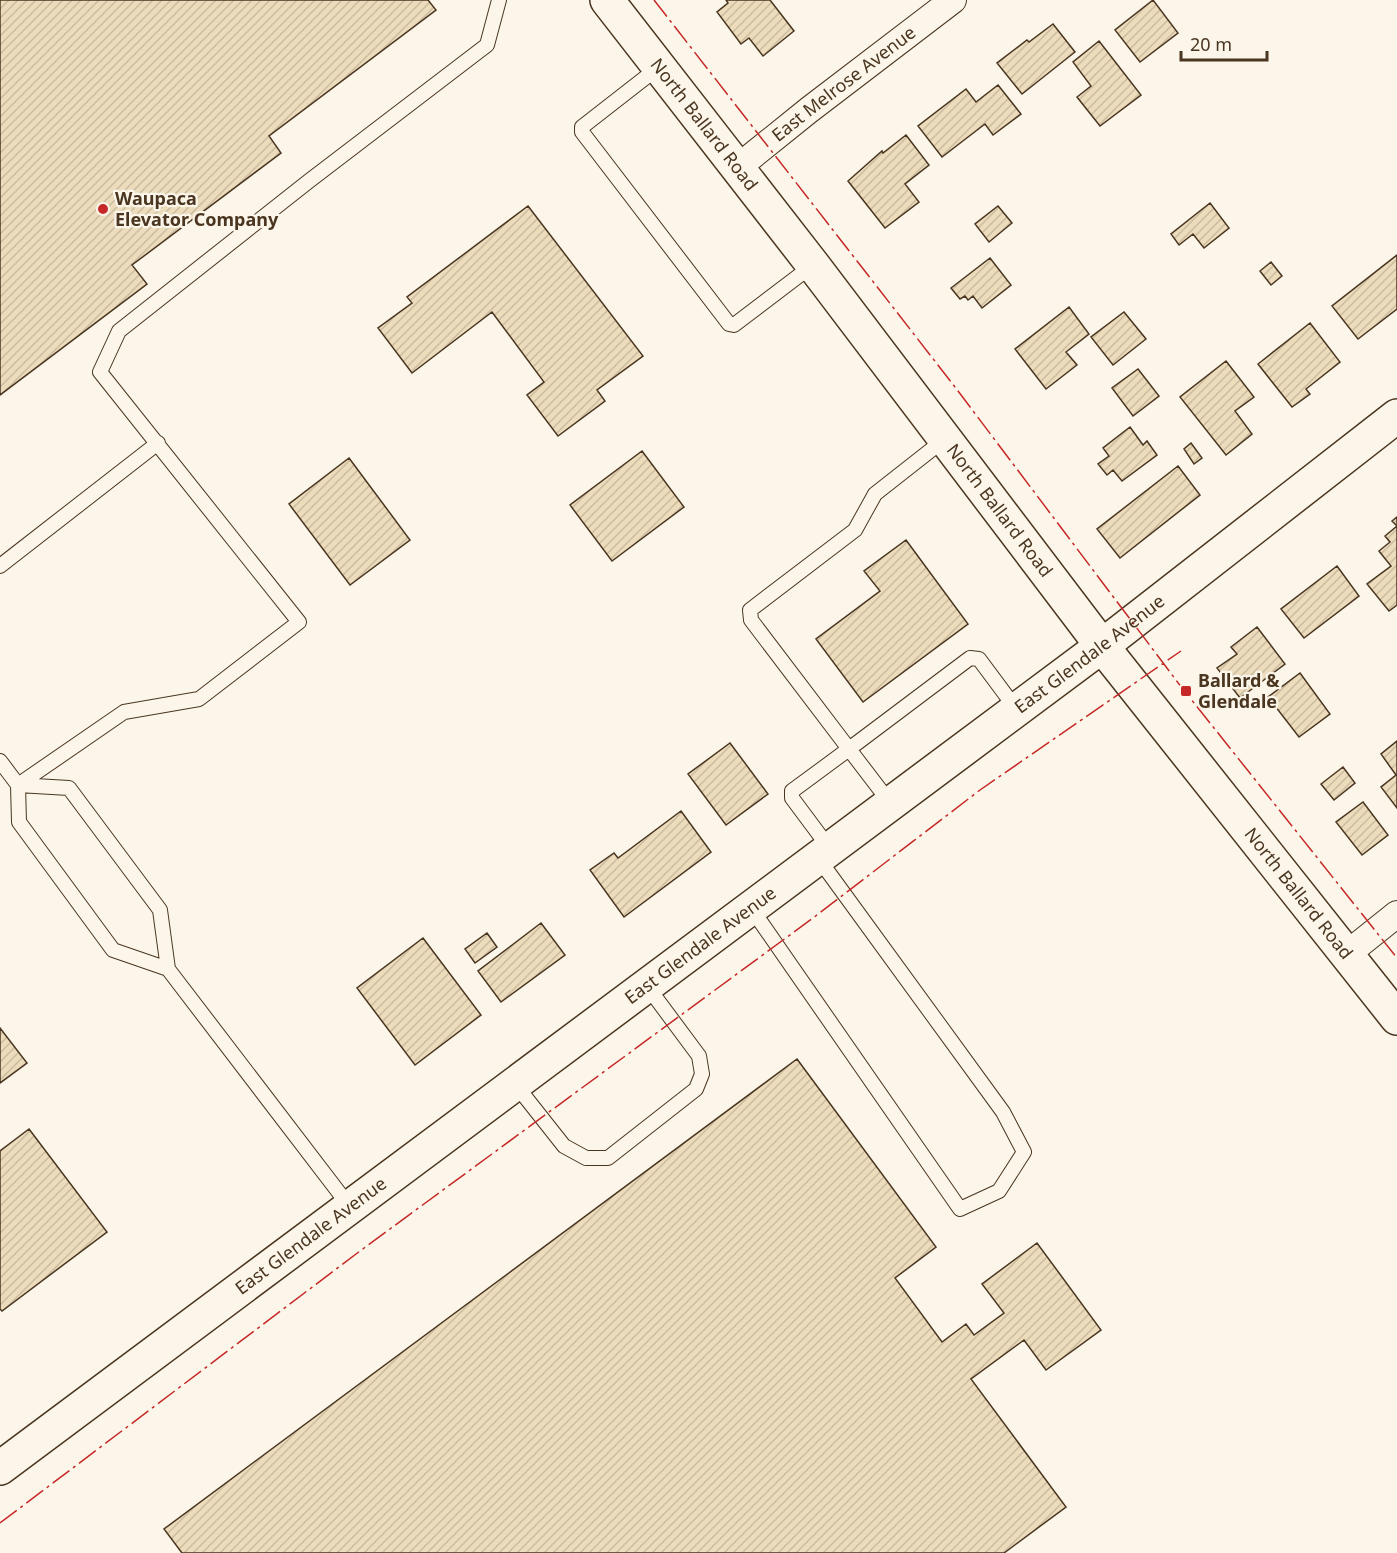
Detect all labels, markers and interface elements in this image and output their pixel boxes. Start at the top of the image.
street label: East Melrose Avenue [766,20,920,146]
scale bar [1181,24,1266,62]
text: 20 m [1190,32,1232,56]
street label: North Ballard Road [646,53,764,195]
place label: Waupaca Elevator Company [115,186,279,231]
marker: Waupaca Elevator Company [96,202,110,216]
street label: North Ballard Road [942,438,1059,582]
street label: East Glendale Avenue [1009,589,1169,718]
place label: Ballard & Glendale [1198,668,1280,713]
marker: Ballard & Glendale [1179,684,1193,698]
street label: North Ballard Road [1240,822,1359,964]
street label: East Glendale Avenue [619,880,780,1009]
street label: East Glendale Avenue [230,1171,391,1300]

